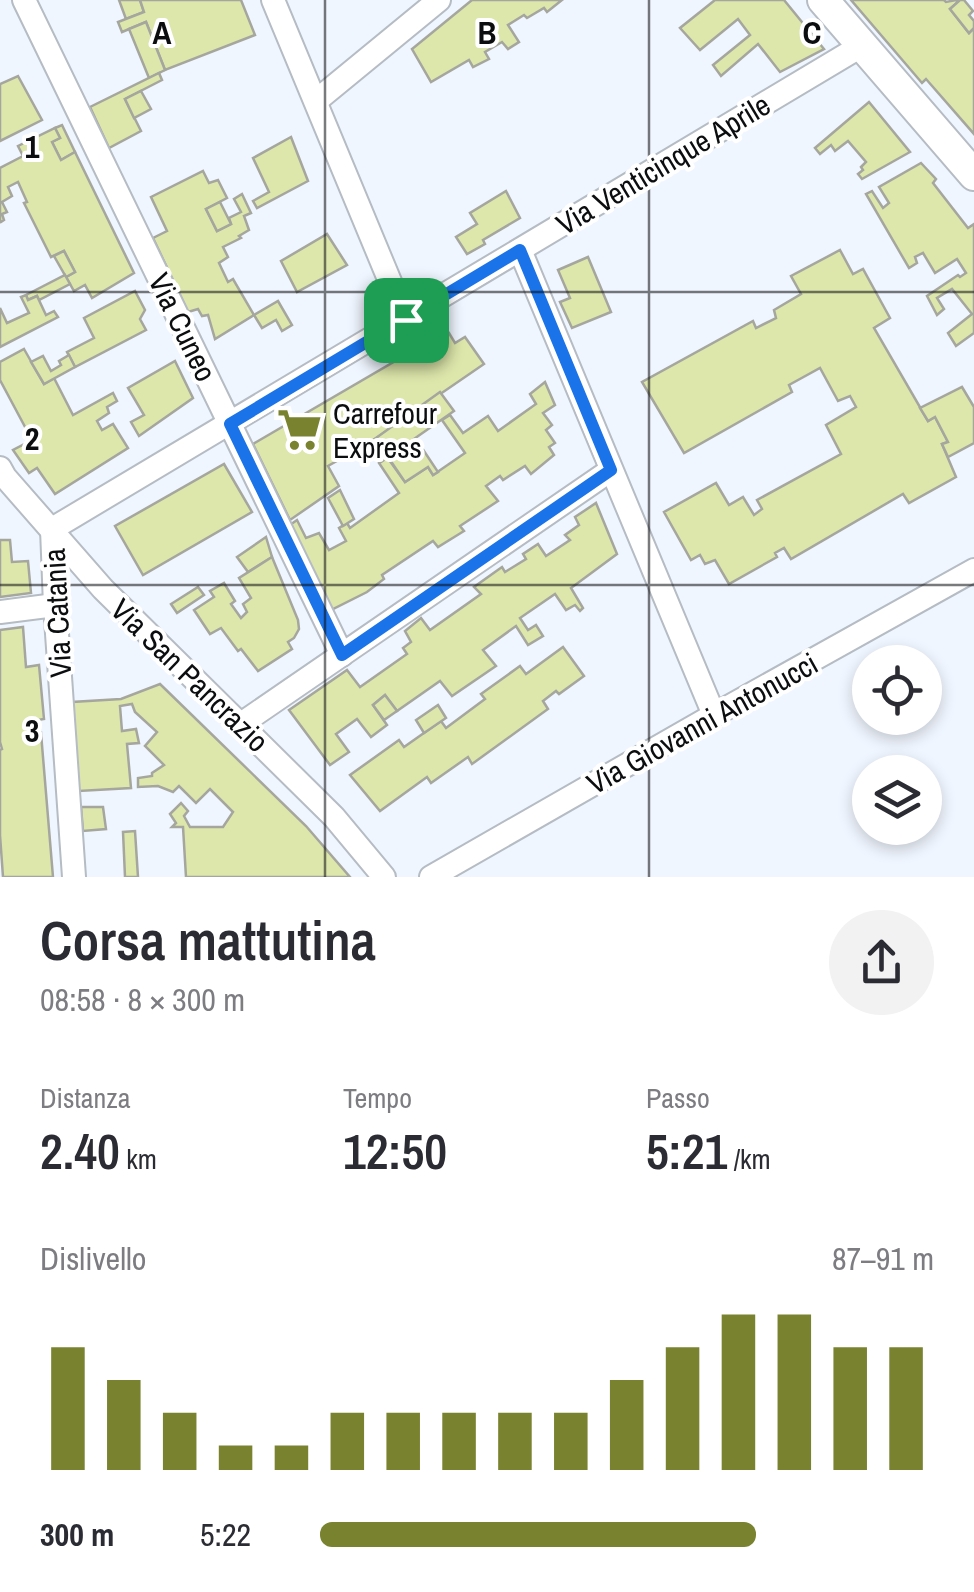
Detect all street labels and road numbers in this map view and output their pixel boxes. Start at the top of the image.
street label: Via Venticinque Aprile [549,84,777,244]
street label: Via Cuneo [140,266,226,388]
street label: Via Catania [34,547,80,679]
street label: Via San Pancrazio [102,590,278,760]
street label: Via Giovanni Antonucci [579,643,825,803]

